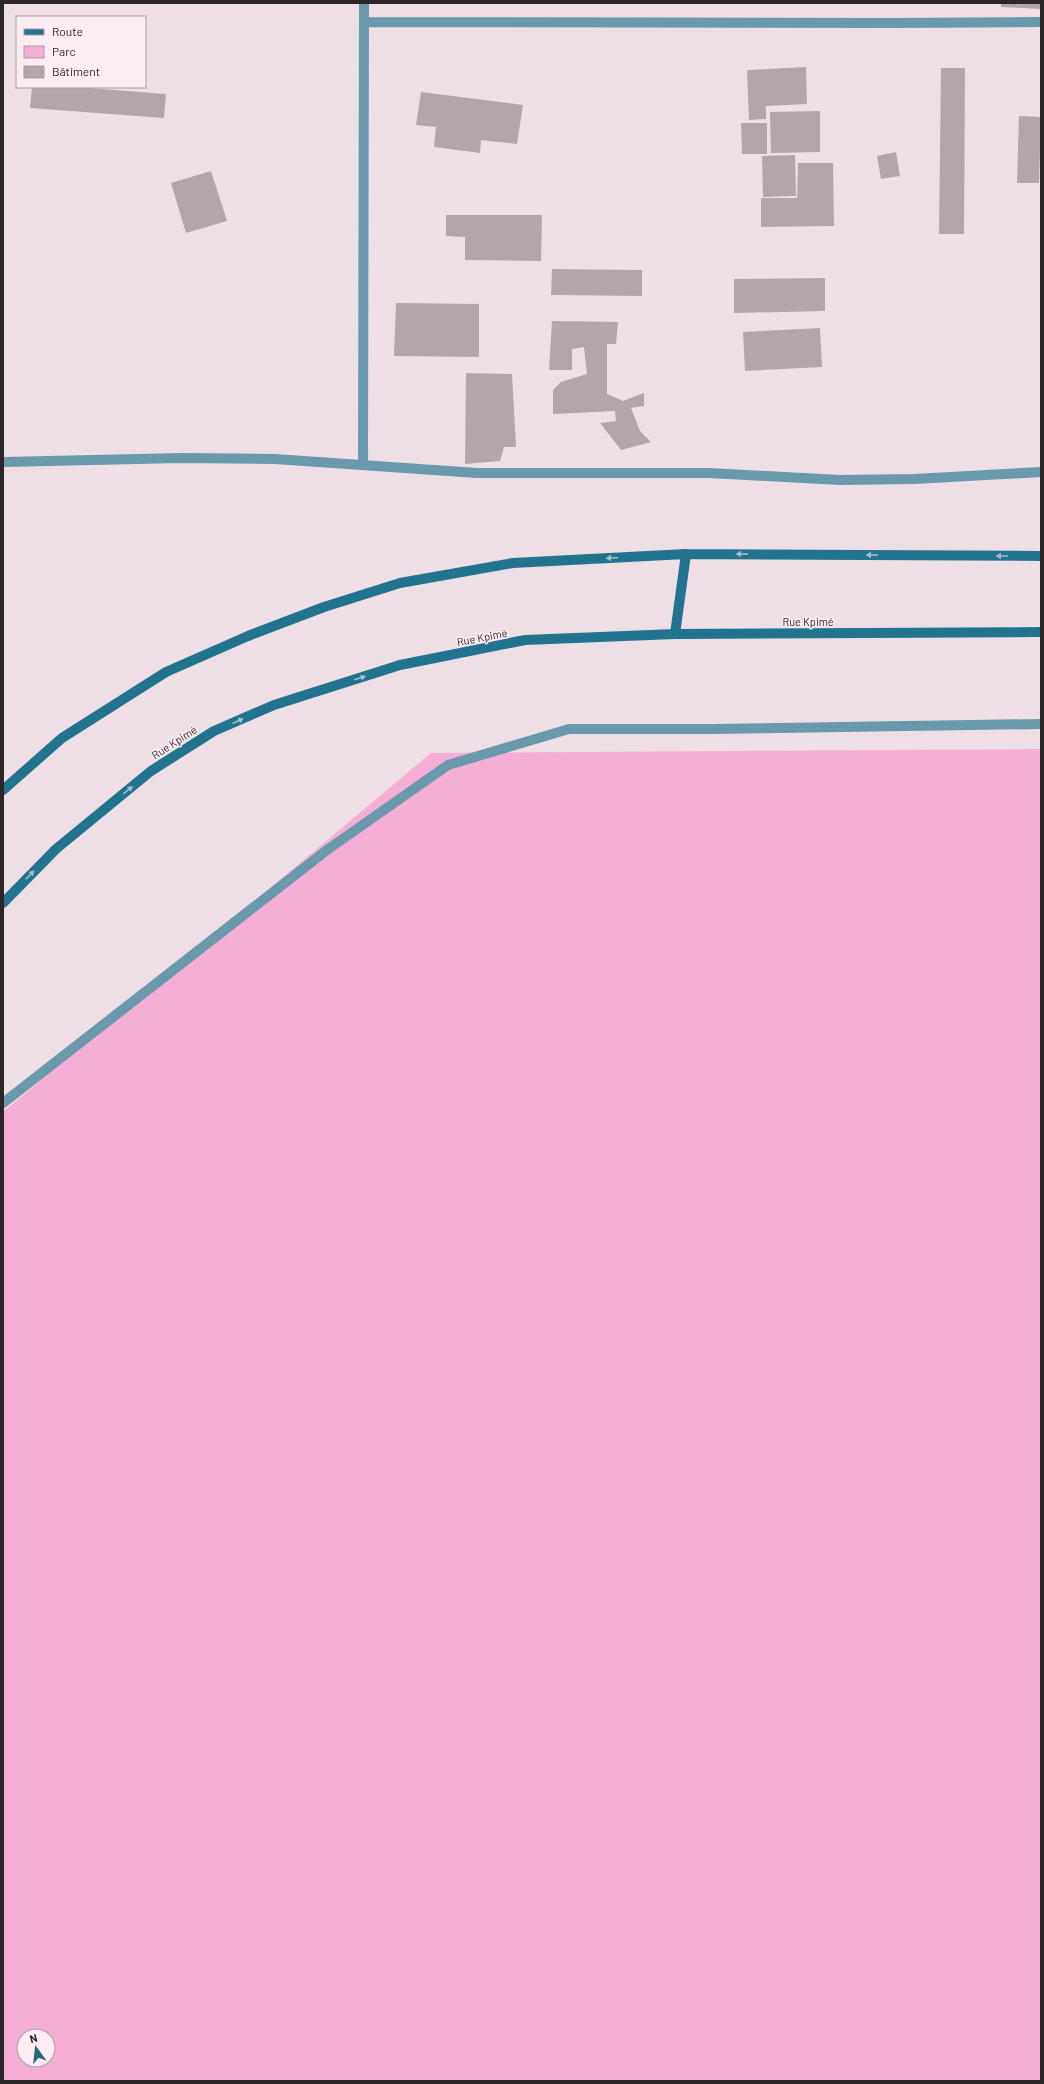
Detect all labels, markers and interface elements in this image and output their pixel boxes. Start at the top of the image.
legend [16,16,146,88]
text: Route [52,24,83,38]
text: Parc [52,44,76,58]
text: Bâtiment [52,64,100,78]
one-way arrow [735,551,748,557]
one-way arrow [865,552,878,558]
one-way arrow [995,553,1008,559]
one-way arrow [606,554,618,561]
street label: Rue Kpimé [782,615,834,628]
street label: Rue Kpimé [456,626,508,648]
one-way arrow [355,675,367,681]
one-way arrow [232,717,244,723]
street label: Rue Kpimé [149,723,199,761]
one-way arrow [123,785,134,794]
one-way arrow [25,870,35,880]
north arrow [16,2028,56,2068]
text: N [28,2031,39,2045]

